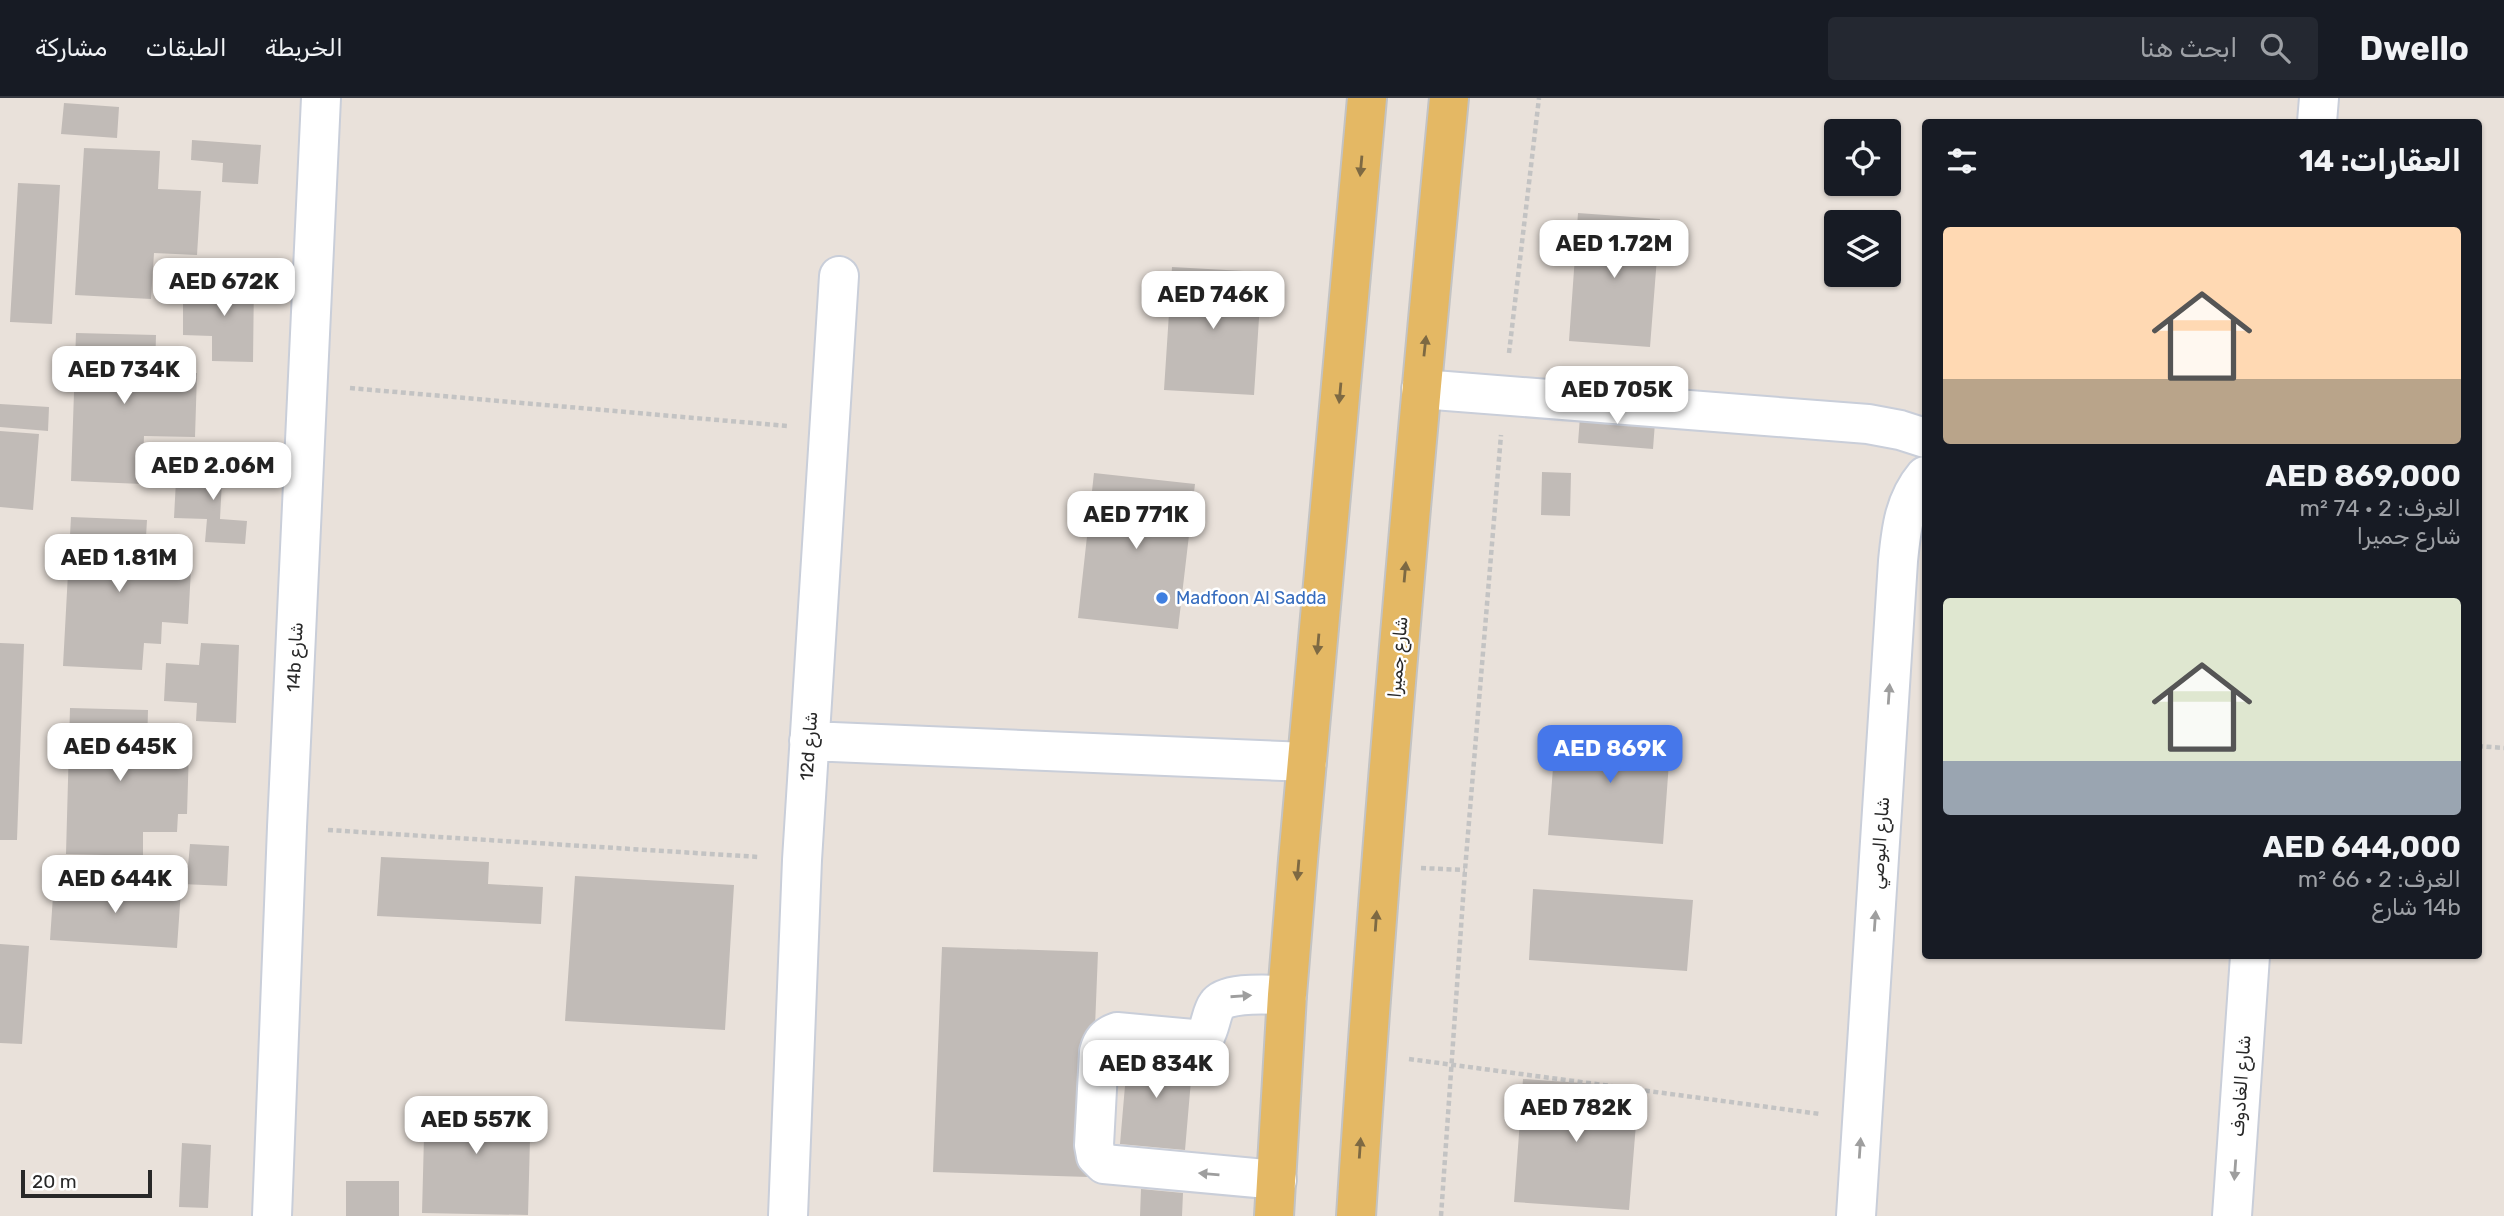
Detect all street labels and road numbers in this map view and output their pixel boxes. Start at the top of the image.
street label: شارع جميرا [1383,615,1414,699]
street label: 14b شارع [282,622,309,693]
street label: 12d شارع [796,711,823,781]
street label: شارع البوصي [1866,796,1896,890]
street label: شارع الغادوف [2226,1034,2257,1138]

